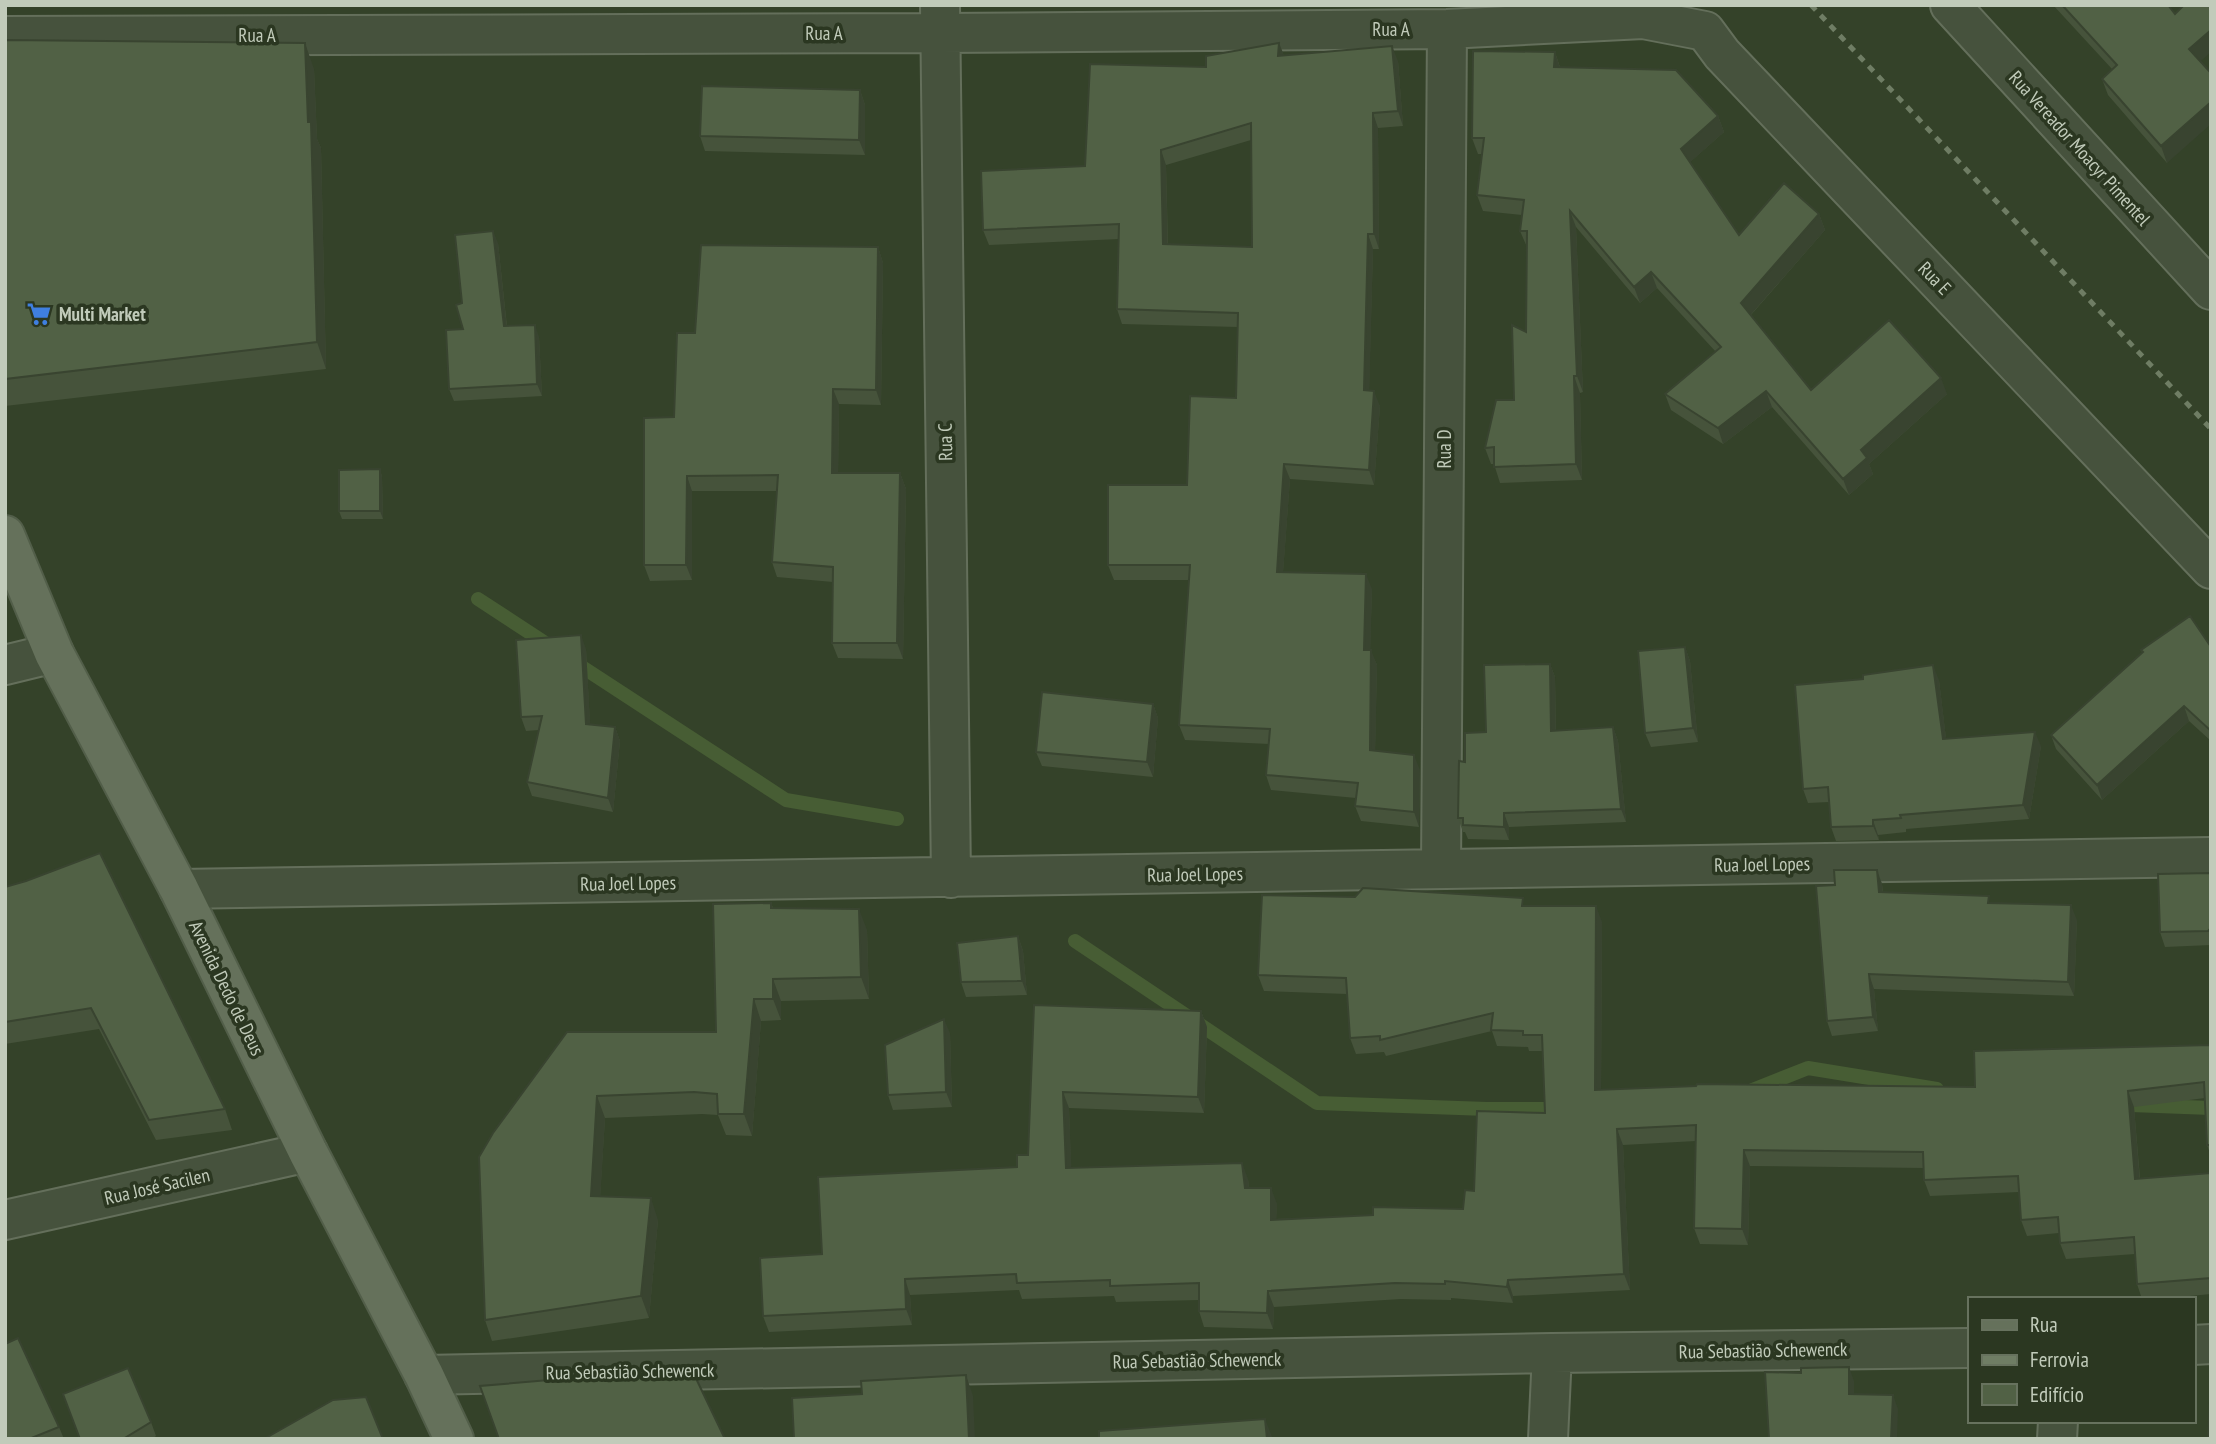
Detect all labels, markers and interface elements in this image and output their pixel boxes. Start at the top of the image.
street label: Rua A [1372,17,1410,41]
street label: Rua A [805,21,843,45]
street label: Rua A [238,23,276,47]
street label: Rua Vereador Moacyr Pimentel [2004,66,2156,231]
street label: Rua E [1913,256,1957,300]
supermarket icon: Multi Market [25,300,53,328]
place label: Multi Market [59,302,146,326]
street label: Rua C [933,423,957,461]
street label: Rua D [1432,429,1456,468]
street label: Rua Joel Lopes [1714,851,1810,877]
street label: Rua Joel Lopes [1147,861,1243,887]
street label: Rua Joel Lopes [580,870,676,896]
street label: Avenida Dedo de Deus [184,917,270,1059]
street label: Rua José Sacilen [102,1162,212,1210]
legend [1968,1297,2195,1423]
text: Rua [2030,1311,2058,1338]
street label: Rua Sebastião Schewenck [1678,1337,1848,1363]
text: Ferrovia [2030,1346,2089,1373]
street label: Rua Sebastião Schewenck [1112,1347,1282,1373]
street label: Rua Sebastião Schewenck [545,1358,715,1384]
text: Edifício [2030,1381,2084,1408]

